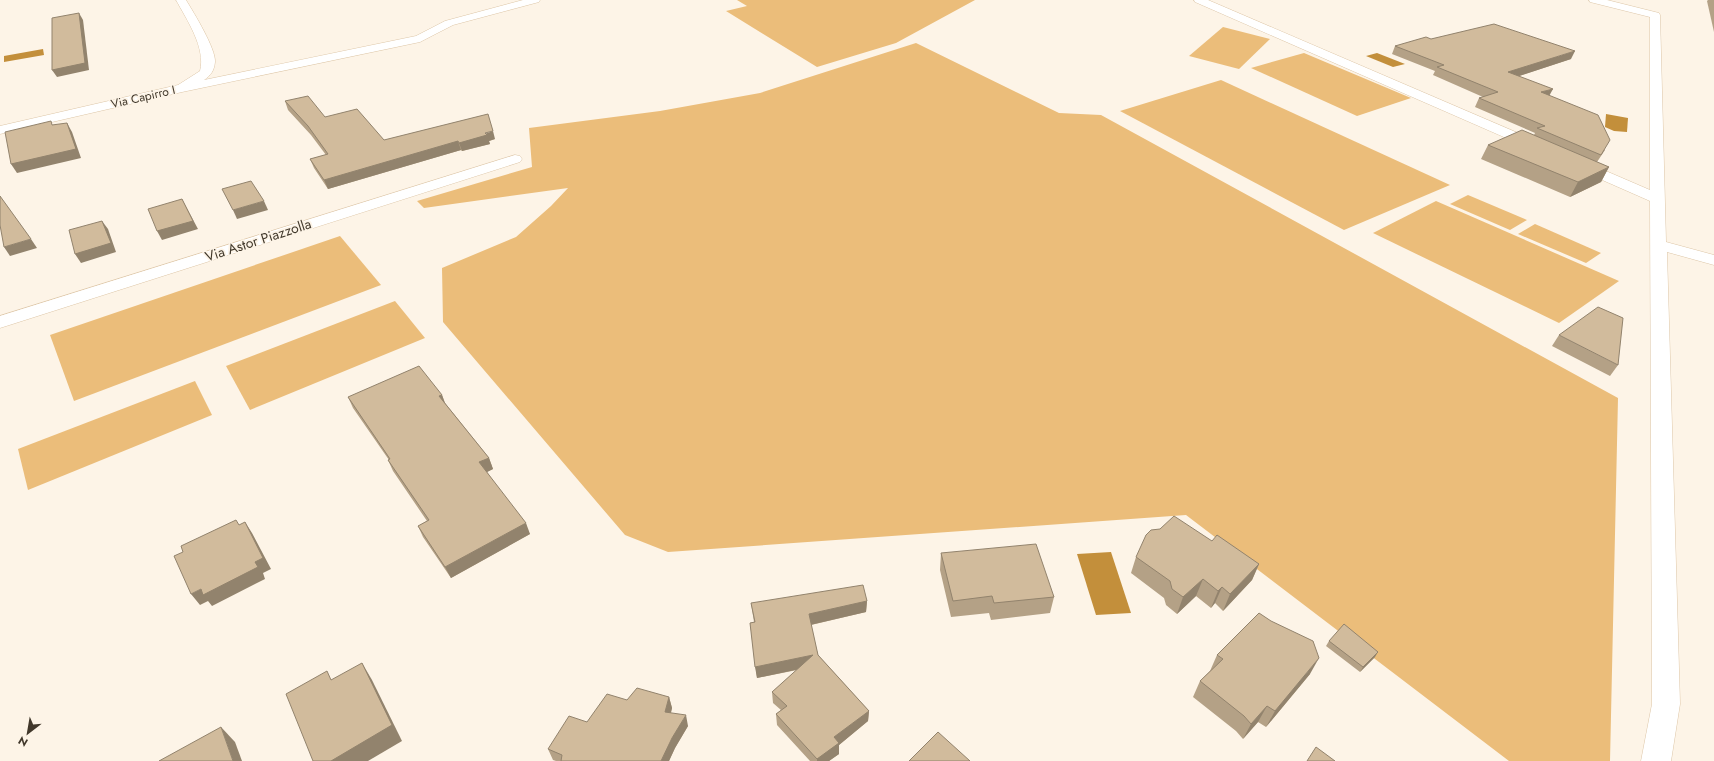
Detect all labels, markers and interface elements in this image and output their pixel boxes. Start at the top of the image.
street label: Via Capirro I [109,81,177,113]
street label: Via Astor Piazzolla [202,213,314,267]
north arrow [8,713,48,753]
text: N [15,732,31,751]

